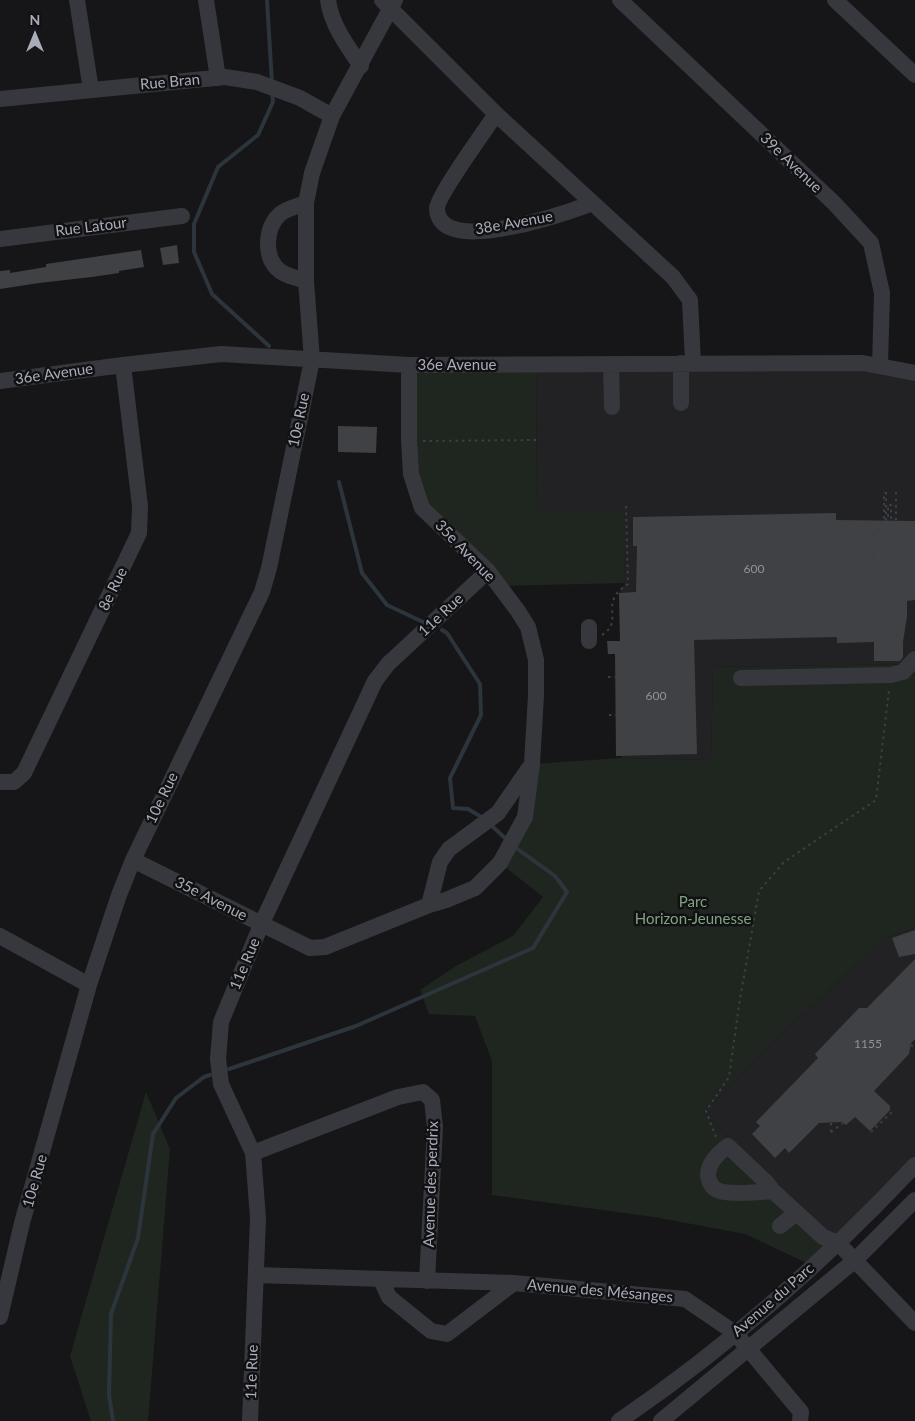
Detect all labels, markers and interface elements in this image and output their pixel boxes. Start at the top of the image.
north arrow [10,10,60,60]
text: N [30,11,40,28]
street label: Rue Bran [139,70,201,94]
street label: 39e Avenue [756,129,826,197]
street label: 38e Avenue [474,207,554,239]
street label: Rue Latour [54,214,128,240]
street label: 36e Avenue [418,356,496,374]
street label: 36e Avenue [14,360,94,388]
street label: 10e Rue [285,391,313,449]
street label: 35e Avenue [431,516,499,586]
house number: 600 [744,562,764,576]
street label: 8e Rue [95,564,131,614]
street label: 11e Rue [415,590,467,640]
house number: 600 [646,689,666,703]
street label: 10e Rue [142,770,182,826]
street label: 35e Avenue [172,873,250,925]
park label: Parc Horizon-Jeunesse [635,893,751,928]
street label: 11e Rue [226,935,264,993]
house number: 1155 [854,1037,882,1051]
street label: Avenue des perdrix [420,1120,442,1248]
street label: 10e Rue [19,1152,51,1210]
street label: Avenue du Parc [728,1260,818,1340]
street label: Avenue des Mésanges [526,1276,674,1306]
street label: 11e Rue [242,1344,262,1400]

